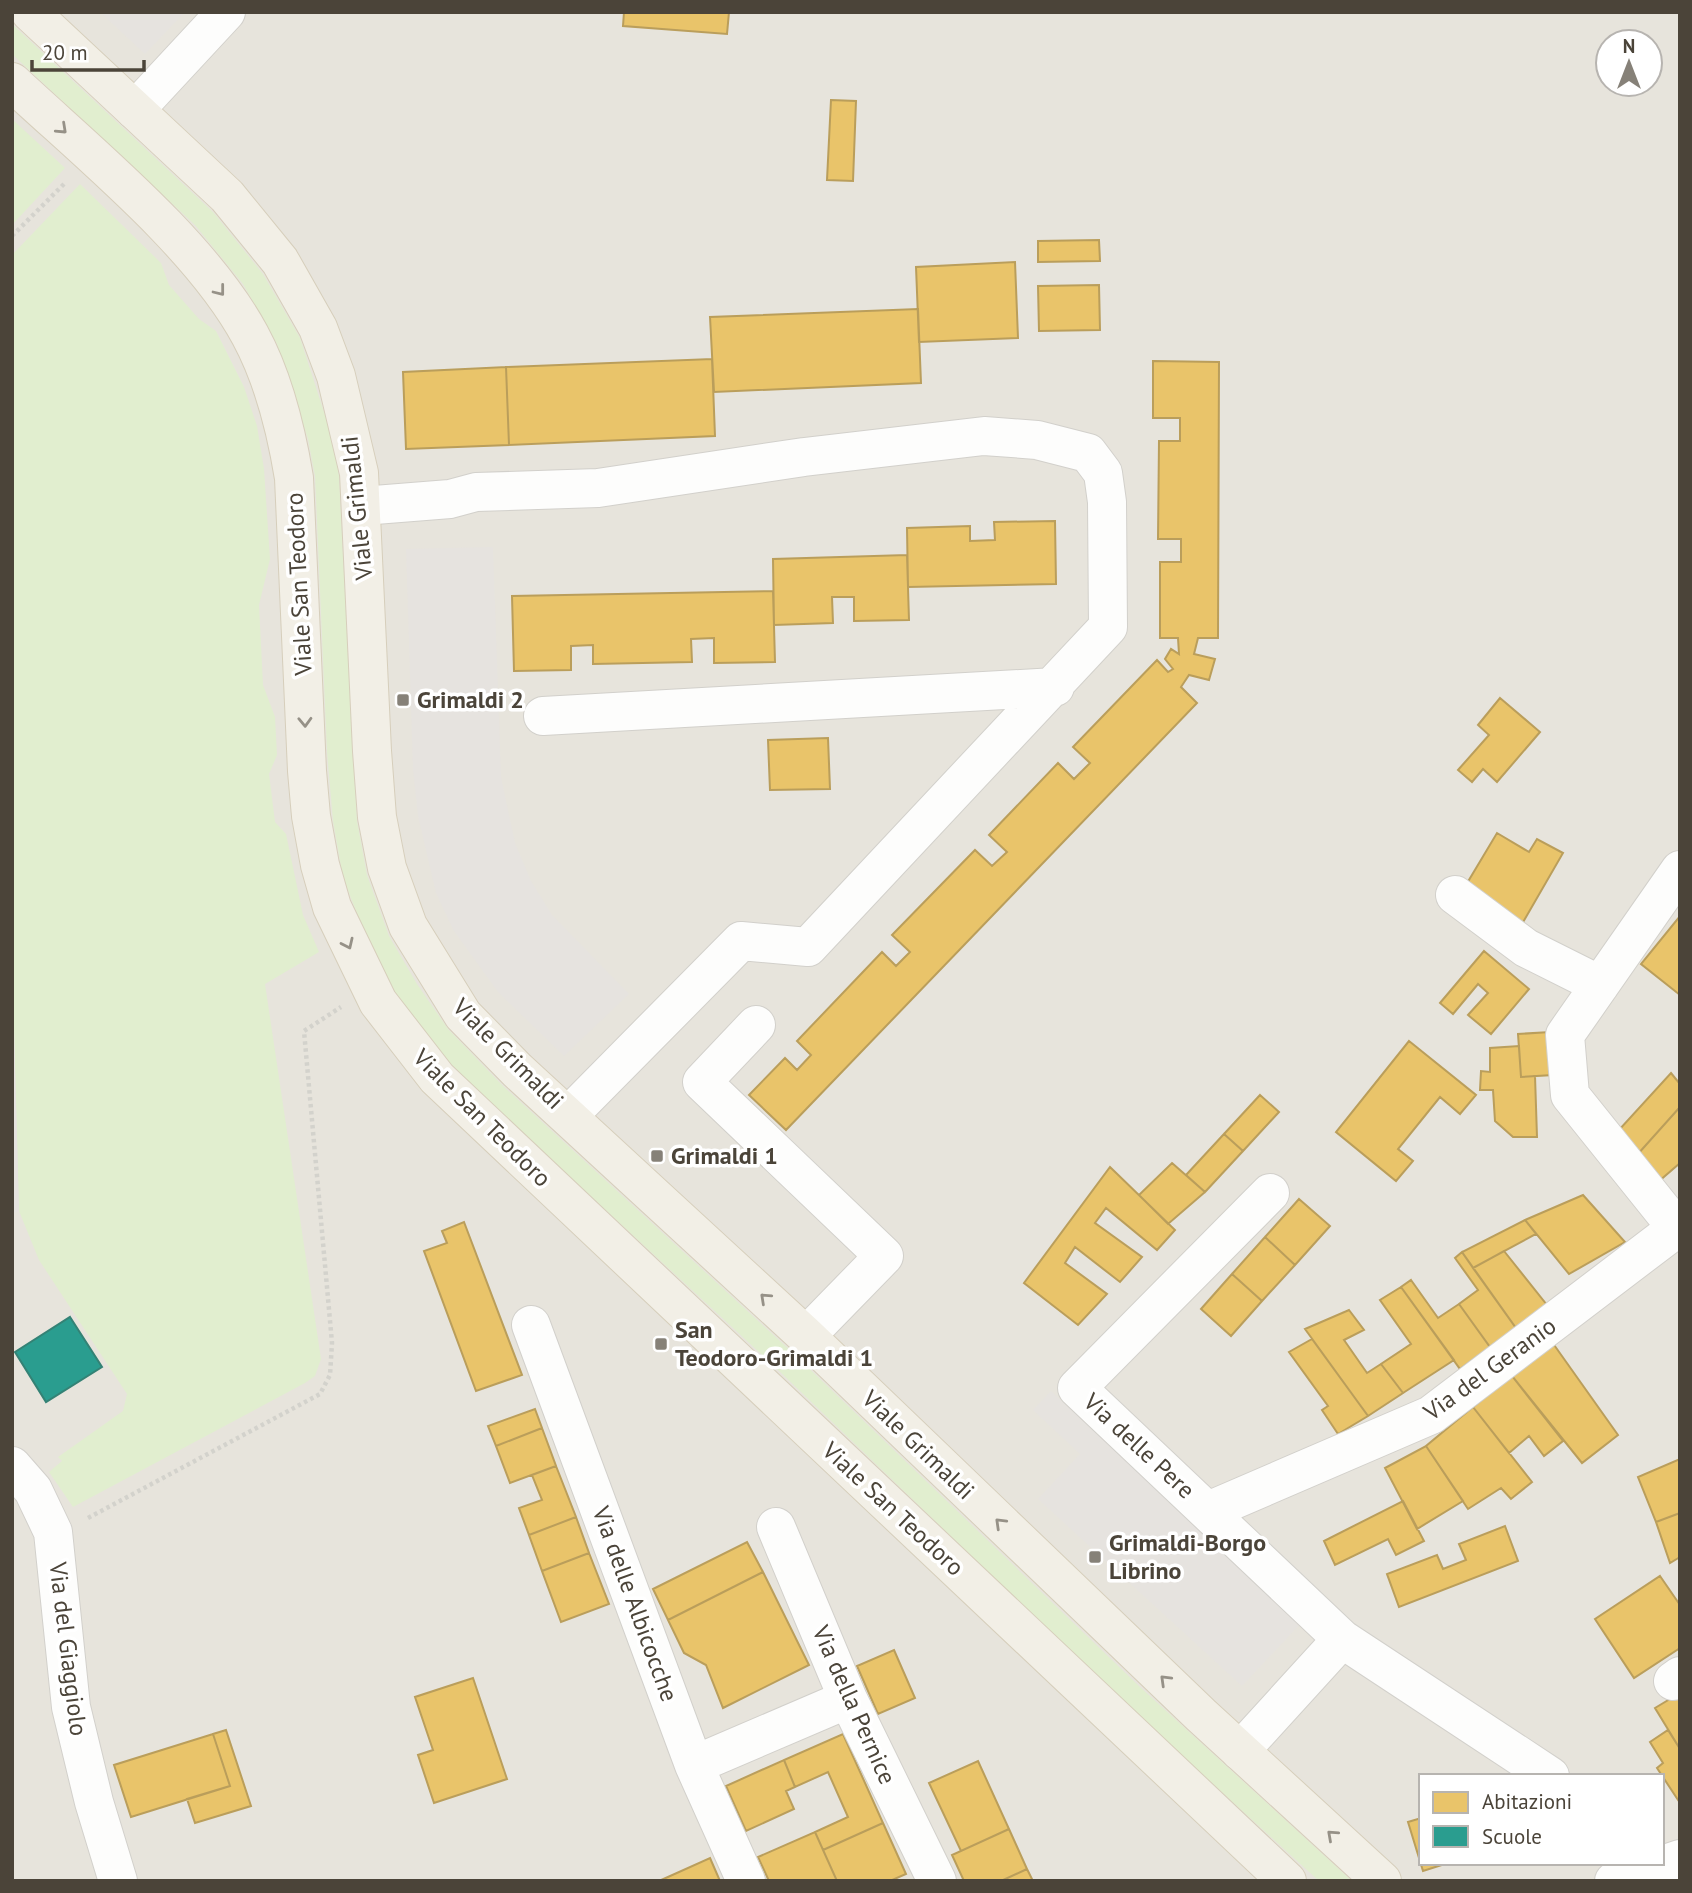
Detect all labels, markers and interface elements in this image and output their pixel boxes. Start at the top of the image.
scale bar [32,28,144,72]
north arrow [1594,28,1664,98]
text: N [1623,34,1635,58]
text: 20 m [42,39,88,66]
one-way arrow [54,120,67,133]
one-way arrow [212,284,225,296]
street label: Viale Grimaldi [334,435,380,583]
street label: Viale San Teodoro [278,492,319,677]
place label: Grimaldi 2 [417,684,524,715]
marker: Grimaldi 2 [395,692,411,708]
one-way arrow [298,717,313,728]
one-way arrow [340,936,354,949]
street label: Viale Grimaldi [446,991,570,1116]
street label: Viale San Teodoro [406,1041,558,1193]
place label: Grimaldi 1 [671,1140,778,1171]
marker: Grimaldi 1 [649,1148,665,1164]
one-way arrow [760,1294,773,1307]
street label: Via del Geranio [1417,1310,1562,1428]
place label: San Teodoro-Grimaldi 1 [675,1314,873,1373]
marker: San Teodoro-Grimaldi 1 [653,1336,669,1352]
street label: Viale Grimaldi [855,1383,981,1506]
street label: Via delle Pere [1076,1385,1202,1505]
street label: Viale San Teodoro [815,1434,971,1582]
street label: Via delle Albicocche [585,1501,685,1706]
one-way arrow [995,1519,1008,1531]
place label: Grimaldi-Borgo Librino [1109,1527,1266,1586]
marker: Grimaldi-Borgo Librino [1087,1549,1103,1565]
street label: Via del Giaggiolo [42,1559,95,1738]
street label: Via della Pernice [805,1620,903,1789]
one-way arrow [1160,1676,1173,1689]
legend [1419,1774,1664,1865]
text: Abitazioni [1482,1788,1572,1815]
text: Scuole [1482,1823,1542,1850]
one-way arrow [1327,1830,1340,1843]

